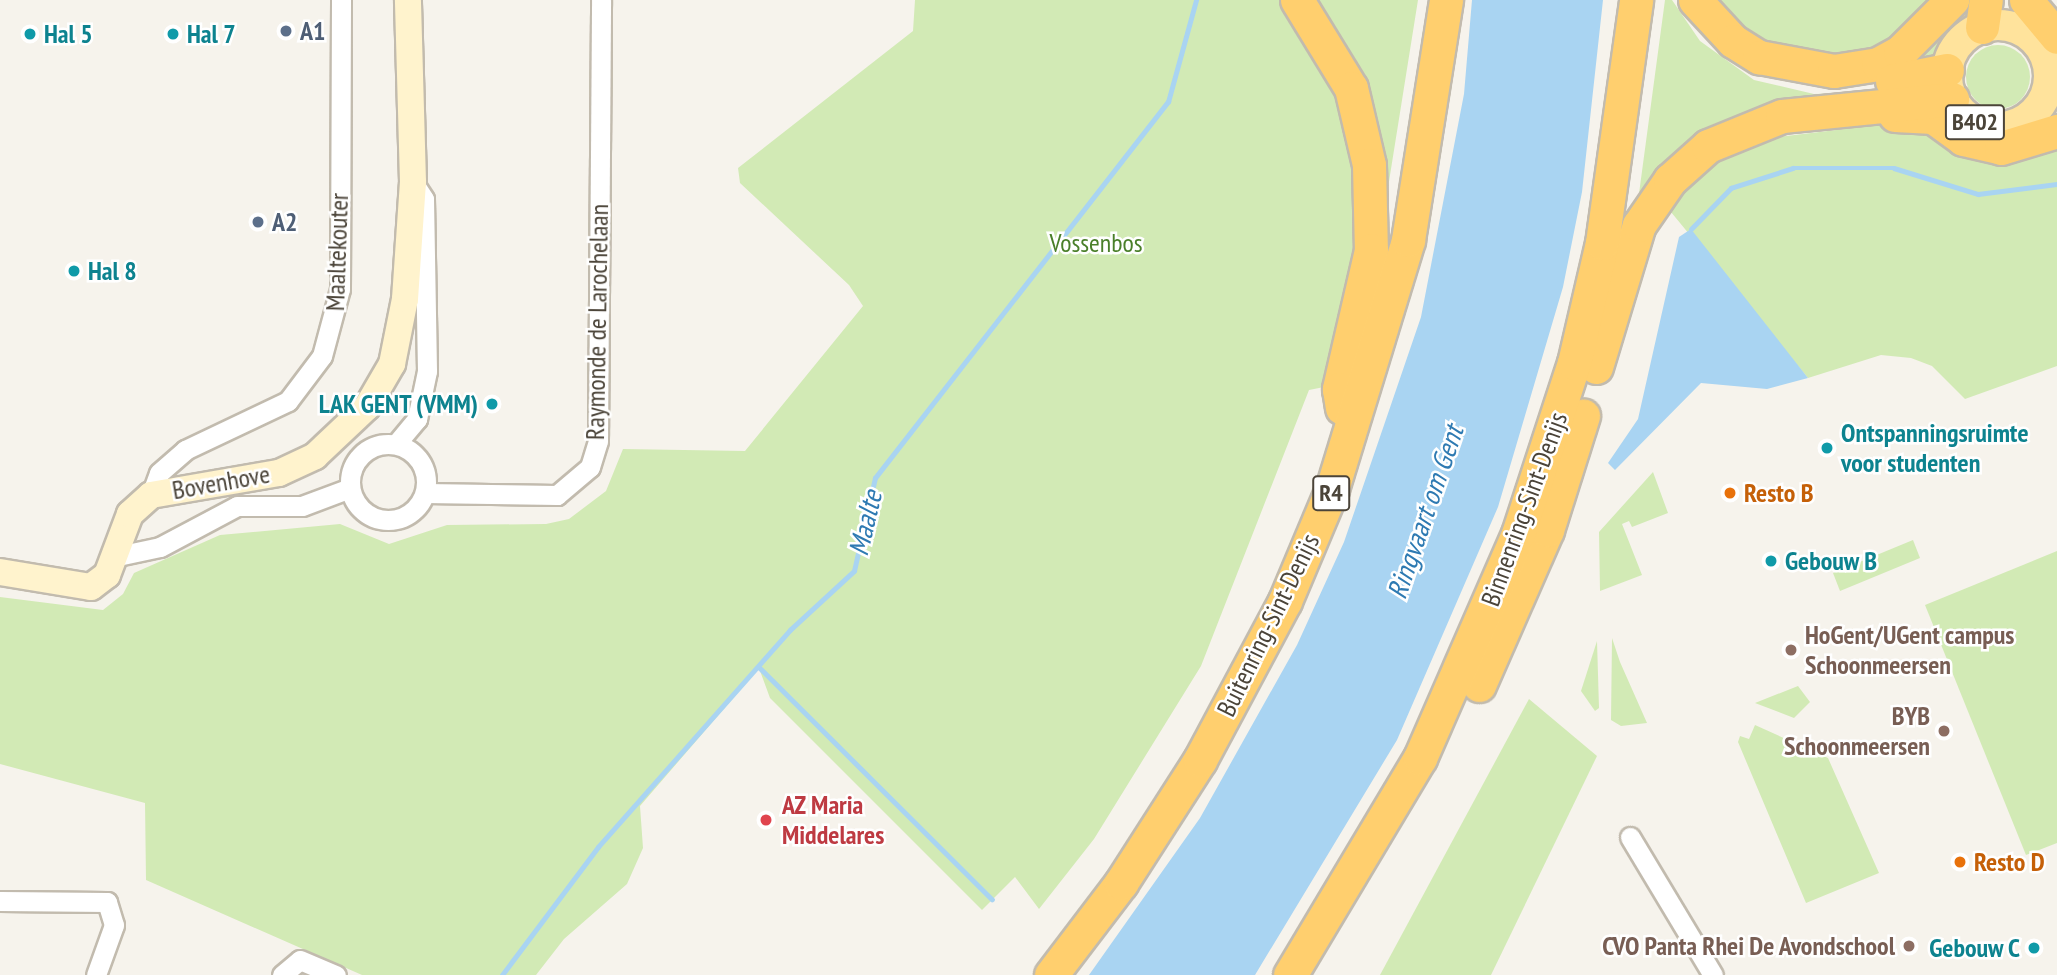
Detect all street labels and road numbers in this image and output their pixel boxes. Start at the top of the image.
road number: B402 [1944,101,2007,142]
street label: Maaltekouter [319,192,355,312]
street label: Raymonde de Larochelaan [579,204,615,440]
street label: Binnenring-Sint-Denijs [1474,408,1574,610]
street label: Bovenhove [170,458,272,506]
road number: R4 [1312,472,1350,514]
street label: Buitenring-Sint-Denijs [1210,529,1326,721]

